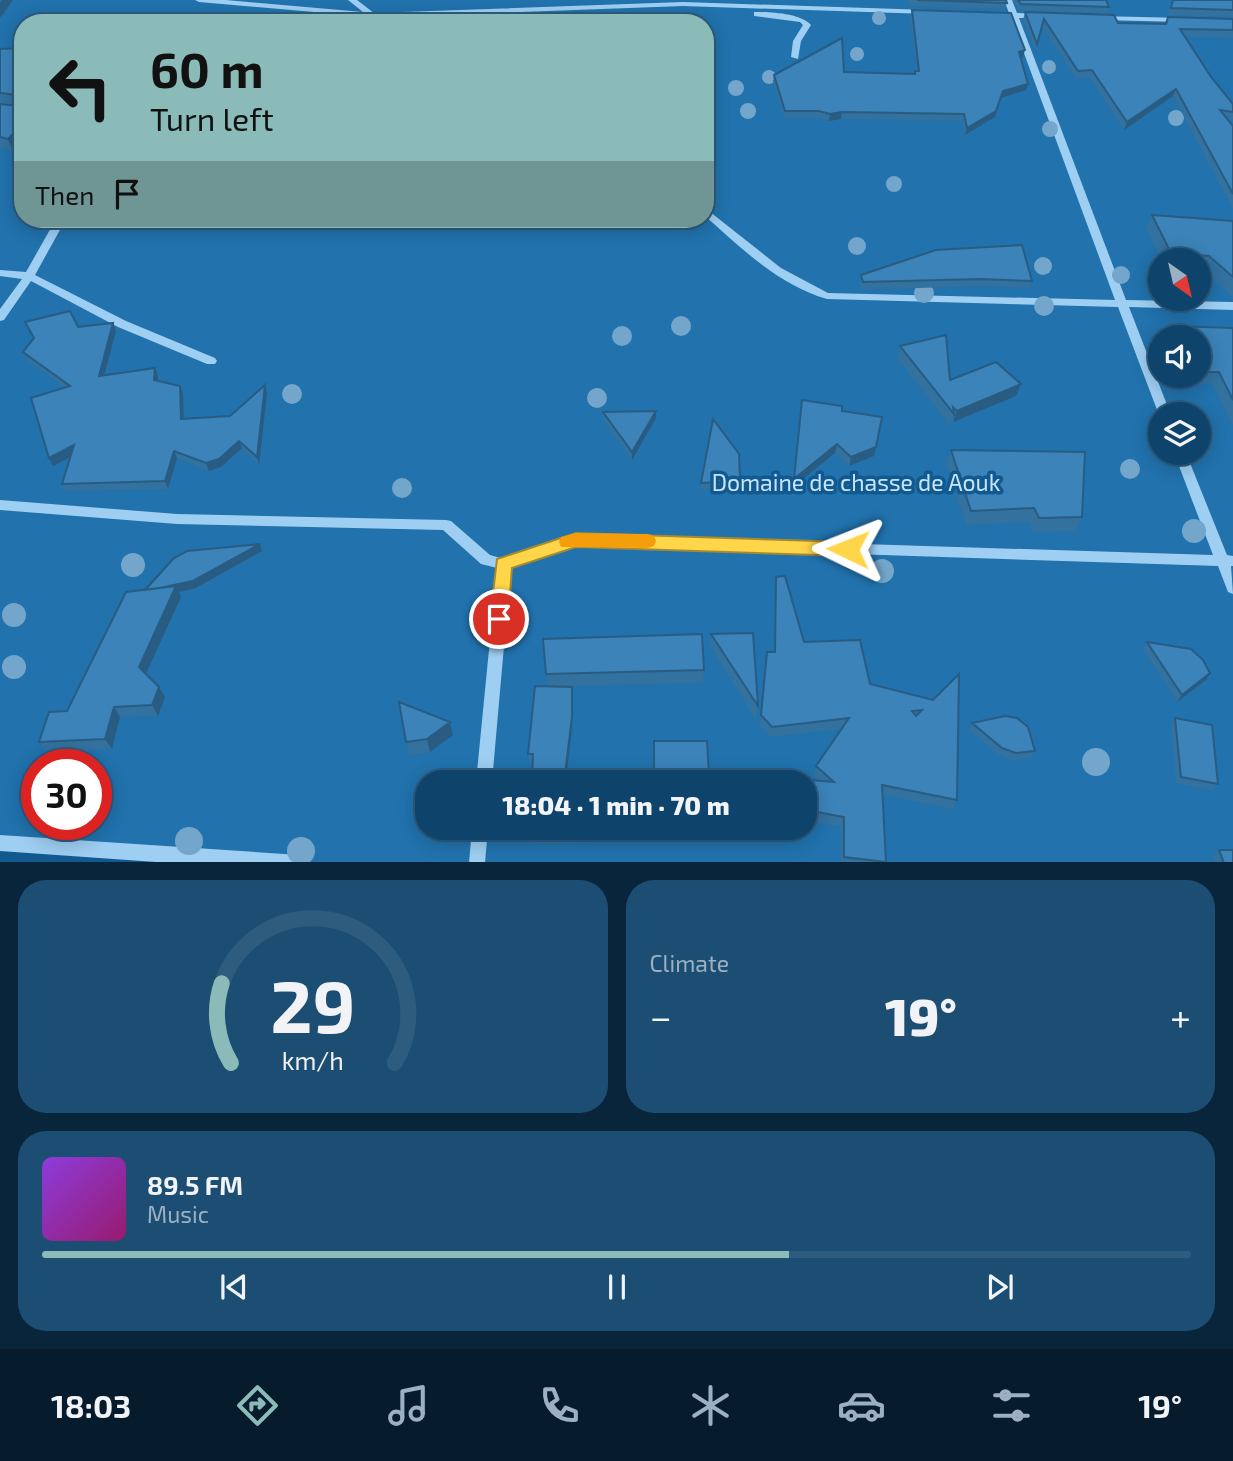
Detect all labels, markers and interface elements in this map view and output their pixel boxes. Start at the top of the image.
text: 60 m [150,39,264,98]
icon: left [35,42,126,133]
text: Turn left [150,99,274,137]
icon: arrive [108,175,146,213]
text: Then [35,179,94,210]
north arrow [1148,248,1211,312]
map controls [1148,248,1211,465]
button: sound [1148,325,1211,388]
button: layers [1148,402,1211,465]
park label: Domaine de chasse de Aouk [712,468,1001,496]
position arrow [811,512,885,586]
pin [469,589,529,649]
icon: arrive [480,600,518,638]
speed limit sign: 30 [21,749,112,840]
text: 18:04 · 1 min · 70 m [502,789,730,820]
text: Climate [650,949,729,977]
text: 29 [270,960,355,1048]
text: 19° [885,984,957,1046]
text: − [650,993,672,1039]
text: + [1170,993,1191,1039]
text: km/h [282,1044,344,1074]
text: 89.5 FM [147,1169,243,1200]
text: Music [147,1200,209,1228]
icon: previous [215,1268,253,1306]
icon: pause [598,1268,636,1306]
icon: next [981,1268,1019,1306]
icon: directions [233,1381,282,1430]
icon: music [384,1381,433,1430]
icon: phone [535,1381,584,1430]
icon: climate [686,1381,735,1430]
icon: car [837,1381,886,1430]
icon: filters [987,1381,1036,1430]
text: 18:03 [51,1386,131,1424]
text: 19° [1138,1386,1182,1424]

